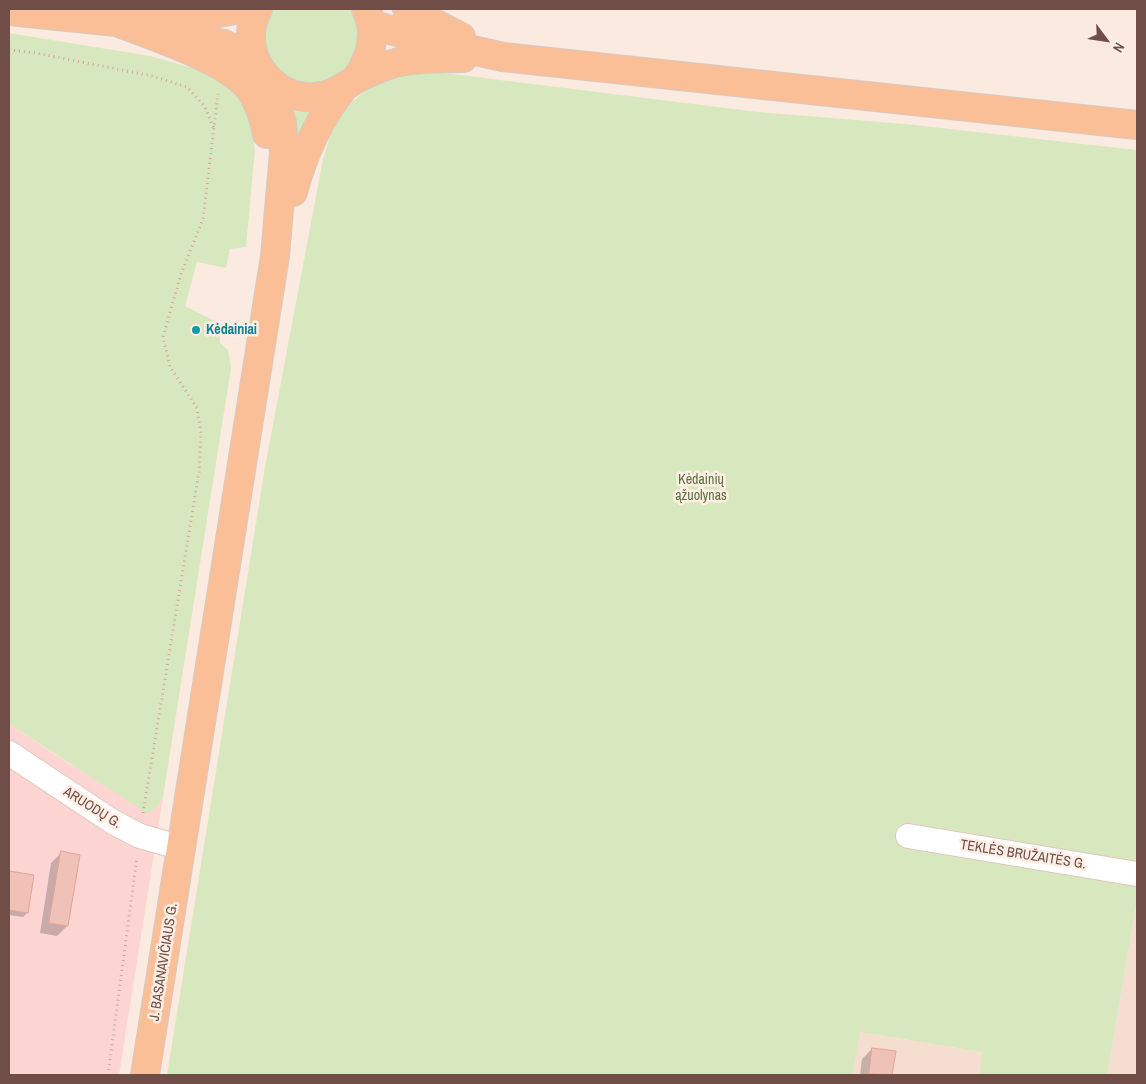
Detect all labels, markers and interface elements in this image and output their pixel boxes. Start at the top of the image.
north arrow [1081,15,1131,65]
text: N [1109,40,1129,56]
place label: Kėdainiai [206,322,257,338]
marker: Kėdainiai [190,324,202,336]
park label: Kėdainių ąžuolynas [675,472,727,504]
street label: ARUODŲ G. [60,784,124,832]
street label: TEKLĖS BRUŽAITĖS G. [959,837,1087,873]
street label: J. BASANAVIČIAUS G. [146,902,182,1022]

